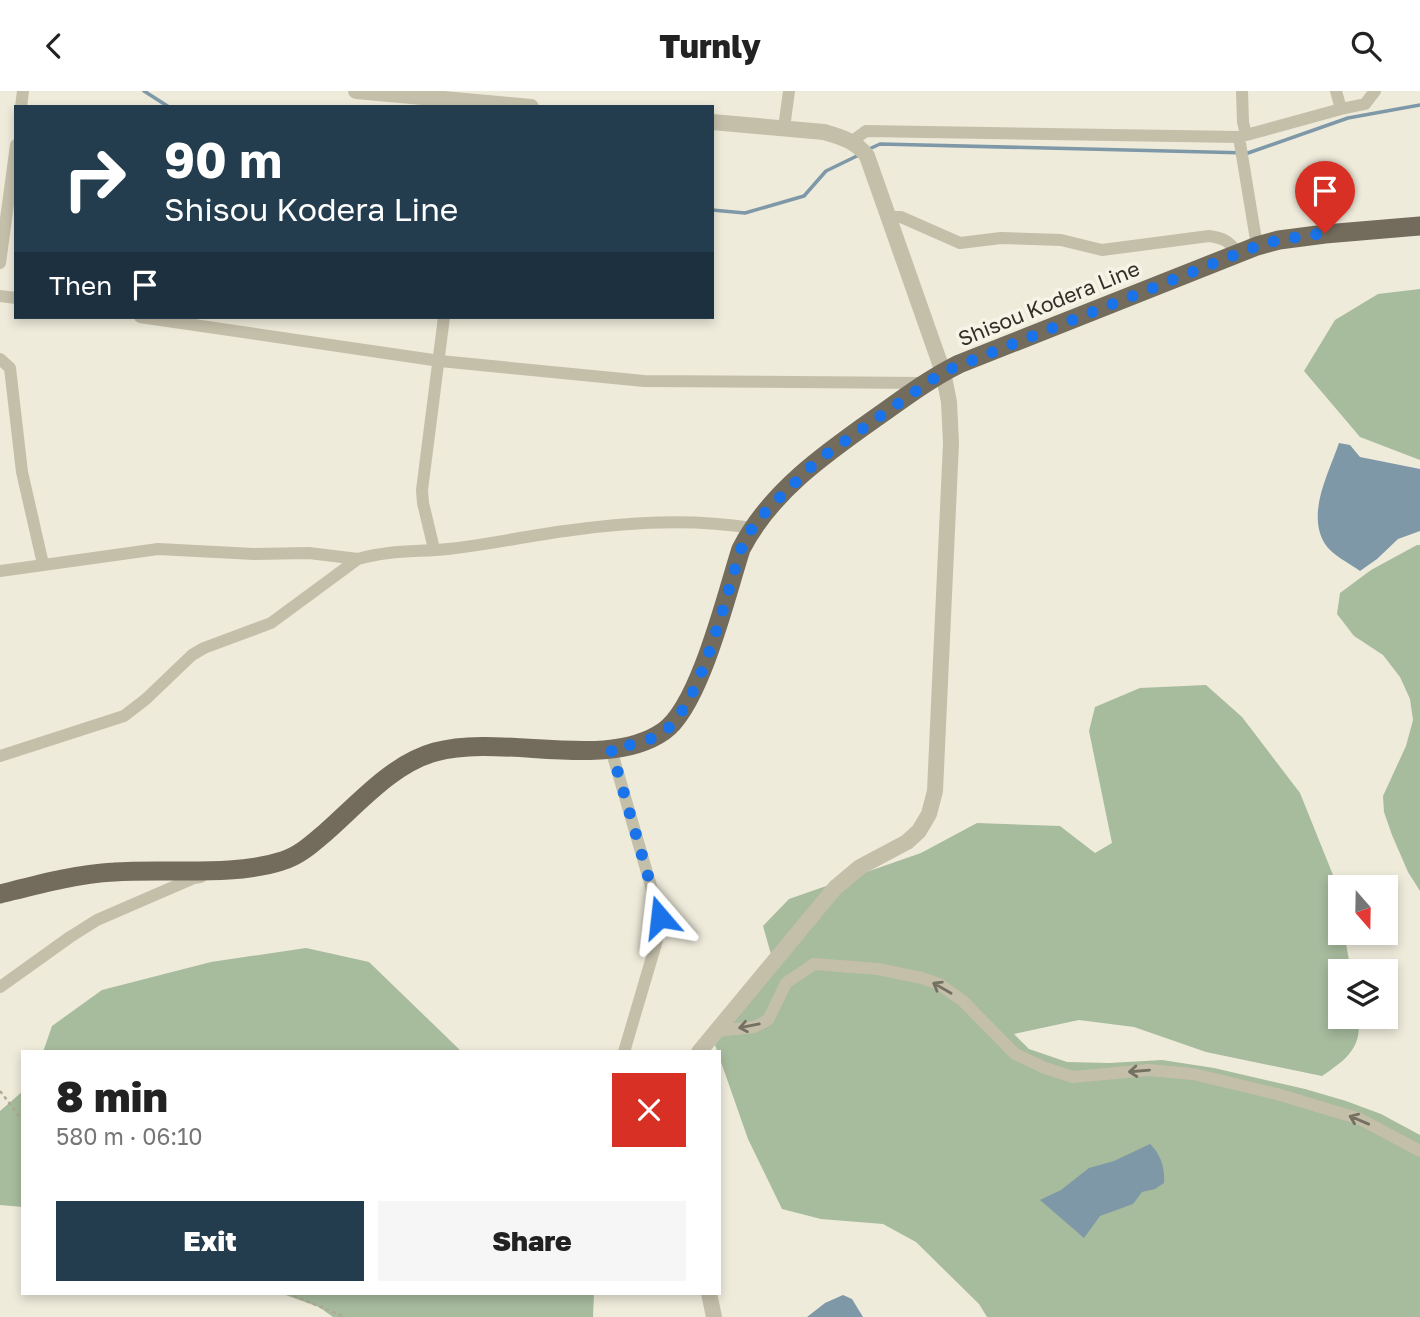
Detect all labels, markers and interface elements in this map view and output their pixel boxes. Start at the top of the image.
icon: back [35,27,73,65]
text: Turnly [659,27,761,65]
icon: search [1347,27,1385,65]
text: 90 m [164,130,282,189]
icon: right [49,133,140,224]
pin [1295,161,1355,233]
icon: arrive [1306,172,1344,210]
text: Shisou Kodera Line [164,190,458,228]
street label: Shisou Kodera Line [954,255,1143,351]
icon: arrive [126,266,164,304]
text: Then [49,270,112,301]
north arrow [1328,875,1398,945]
map controls [1328,875,1398,1029]
position arrow [623,880,697,954]
button: layers [1328,959,1398,1029]
one-way arrow [933,981,953,995]
one-way arrow [738,1021,760,1034]
one-way arrow [1128,1065,1150,1078]
text: 8 min [56,1071,168,1121]
button: close [612,1073,686,1147]
one-way arrow [1349,1113,1371,1126]
text: 580 m · 06:10 [56,1122,203,1150]
button: Exit [56,1201,364,1281]
button: Share [378,1201,686,1281]

